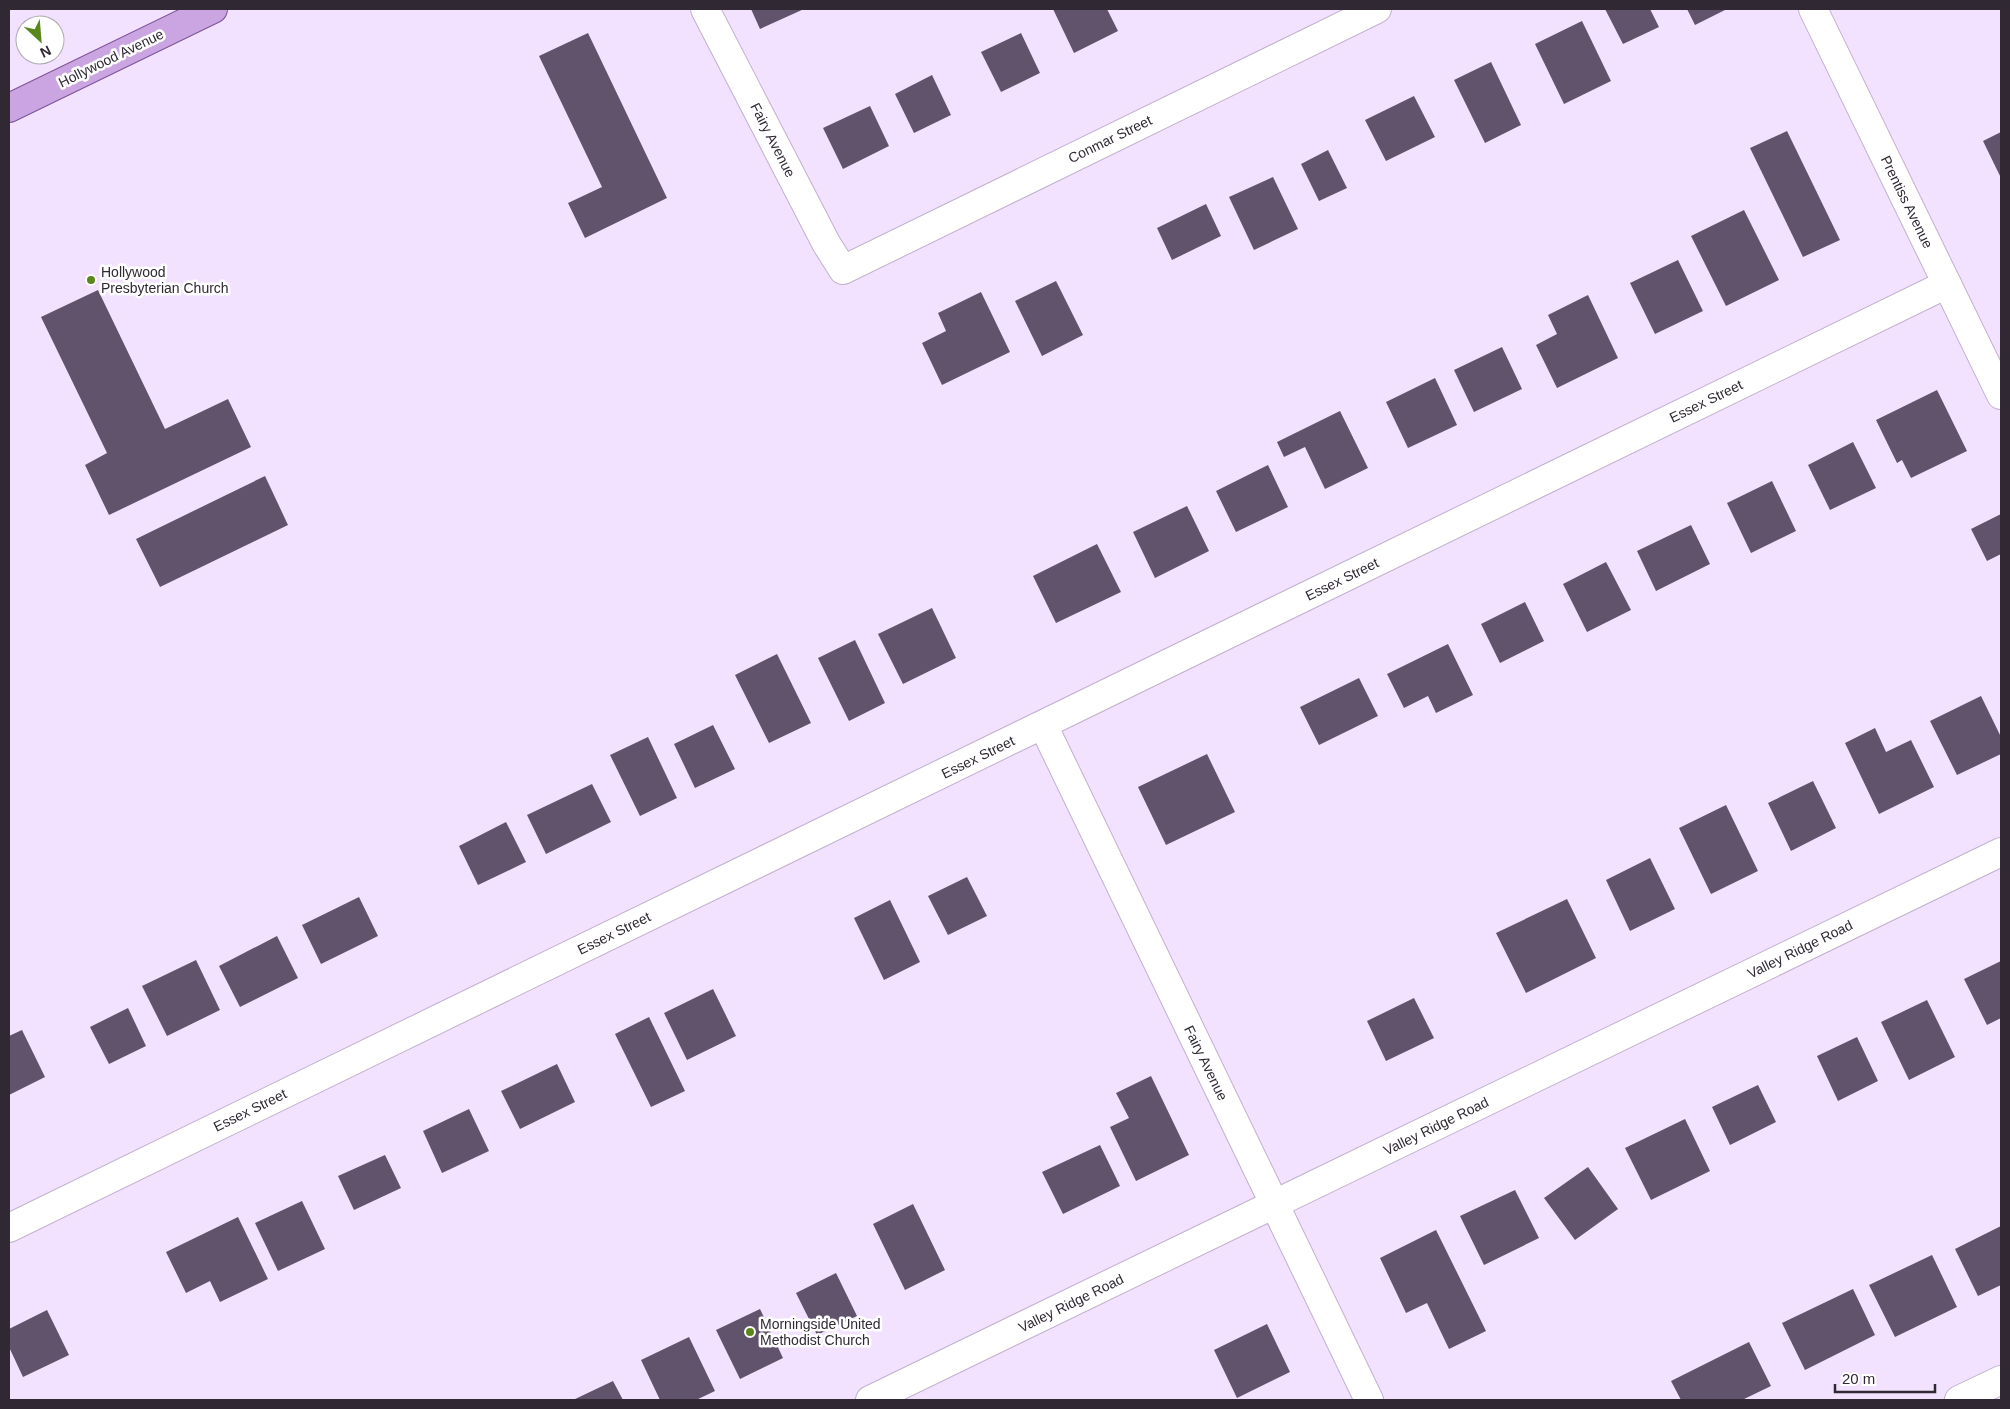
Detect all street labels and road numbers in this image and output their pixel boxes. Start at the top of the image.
street label: Hollywood Avenue [56,26,166,90]
street label: Fairy Avenue [747,100,799,180]
street label: Conmar Street [1066,112,1155,166]
street label: Prentiss Avenue [1878,153,1936,251]
street label: Essex Street [1667,376,1745,426]
street label: Essex Street [1303,554,1381,604]
street label: Essex Street [939,732,1017,782]
street label: Essex Street [575,908,653,958]
street label: Valley Ridge Road [1745,917,1855,981]
street label: Fairy Avenue [1181,1023,1231,1103]
street label: Essex Street [211,1085,289,1135]
street label: Valley Ridge Road [1381,1094,1491,1158]
street label: Valley Ridge Road [1016,1271,1126,1335]

